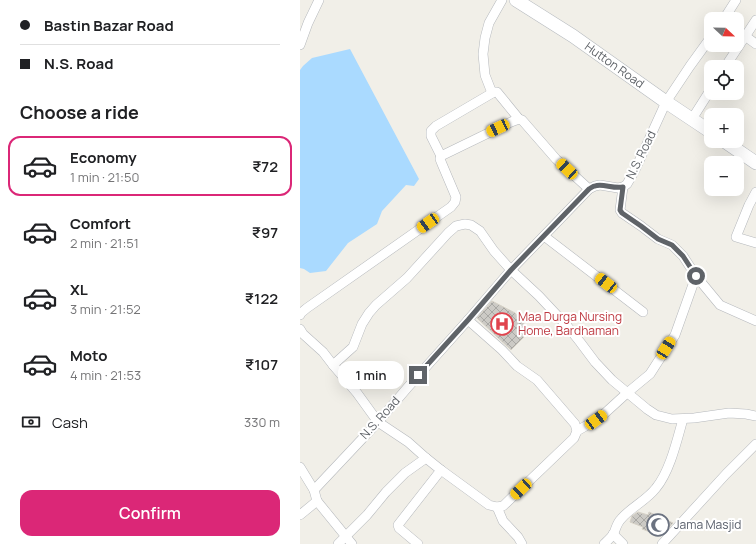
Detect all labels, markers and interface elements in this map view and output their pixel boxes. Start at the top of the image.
north arrow [704,12,744,52]
map controls [704,12,744,196]
text: Bastin Bazar Road [44,15,174,36]
street label: Hutton Road [581,38,648,92]
text: N.S. Road [44,53,113,74]
button: locate [704,60,744,100]
text: Choose a ride [20,100,139,124]
button: + [704,108,744,148]
car [485,117,511,139]
street label: N.S. Road [621,128,660,182]
text: Economy [70,147,137,168]
icon: car [22,148,58,184]
text: ₹72 [252,156,278,177]
car [554,156,580,182]
button: − [704,156,744,196]
text: 1 min · 21:50 [70,168,139,186]
car [415,211,441,235]
text: Comfort [70,213,131,234]
icon: car [22,214,58,250]
text: ₹97 [252,222,278,243]
text: 2 min · 21:51 [70,234,139,252]
route start [687,267,705,285]
car [593,271,619,295]
text: XL [70,279,88,300]
icon: car [22,280,58,316]
text: ₹122 [245,288,278,309]
text: 3 min · 21:52 [70,300,141,318]
place label: Maa Durga Nursing Home, Bardhaman [518,308,622,339]
hospital icon: Maa Durga Nursing Home, Bardhaman [489,311,515,337]
car [655,335,677,361]
text: Moto [70,345,107,366]
icon: car [22,346,58,382]
text: ₹107 [245,354,278,375]
callout: 1 min [338,361,404,389]
text: 4 min · 21:53 [70,366,141,384]
text: 1 min [356,366,387,384]
route end [409,366,427,384]
street label: N.S. Road [356,393,403,443]
car [583,408,609,432]
icon: cash [20,411,42,433]
text: Cash [52,412,88,433]
text: 330 m [244,413,280,431]
car [508,476,534,502]
button: Confirm [20,490,280,536]
mosque icon: Jama Masjid [645,512,671,538]
place label: Jama Masjid [674,516,741,533]

